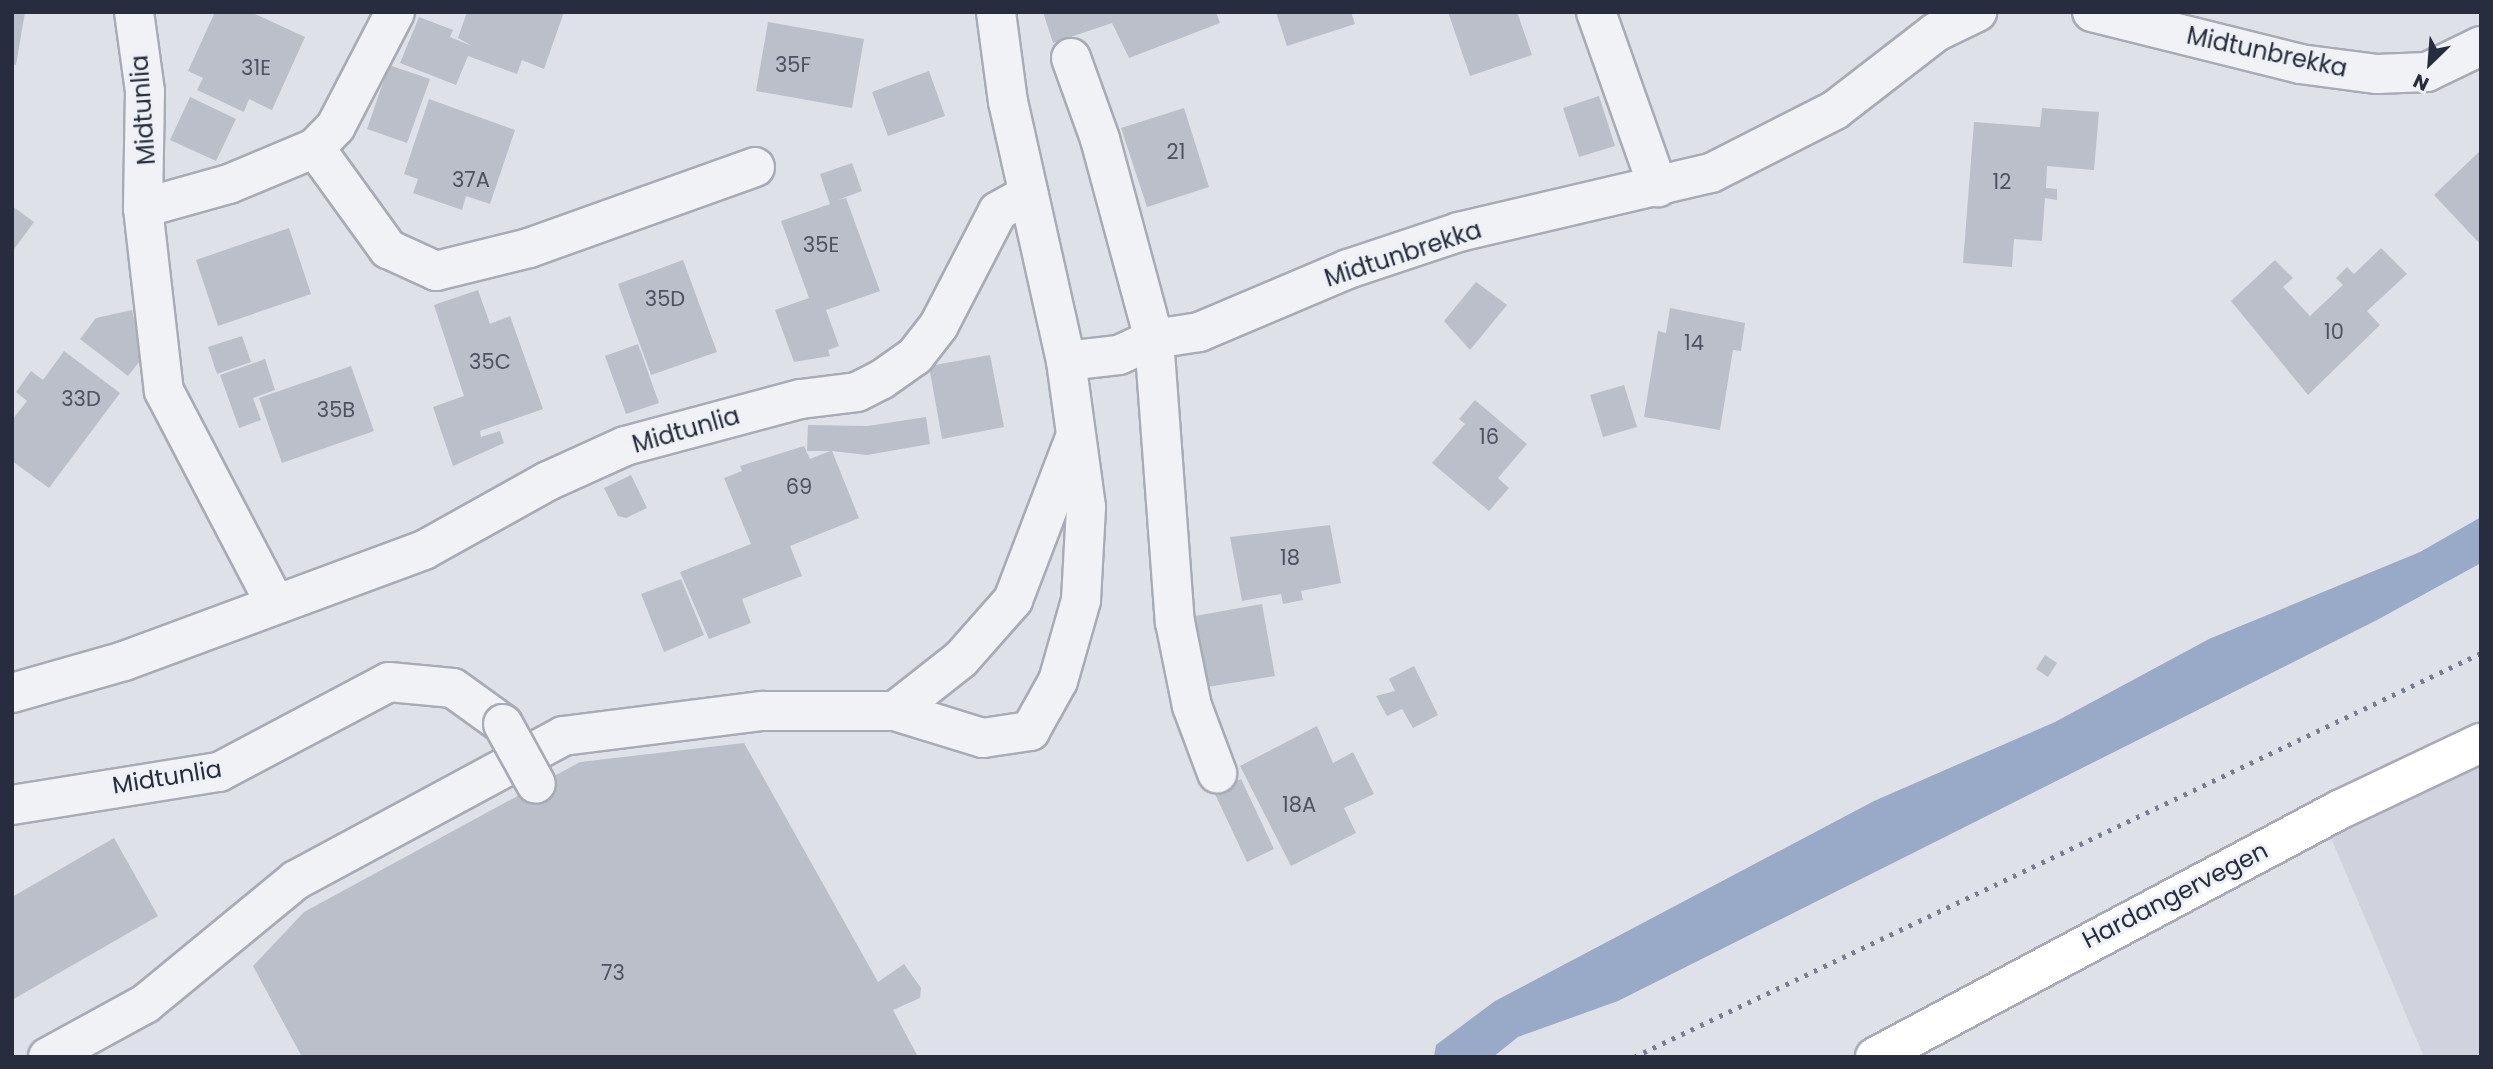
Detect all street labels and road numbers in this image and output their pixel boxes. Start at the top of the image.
street label: Midtunbrekka [2184,21,2350,83]
street label: Midtunlia [125,54,161,166]
street label: Midtunbrekka [1321,215,1485,293]
street label: Midtunlia [629,401,743,459]
street label: Midtunlia [110,754,224,800]
street label: Hardangervegen [2077,836,2273,954]

